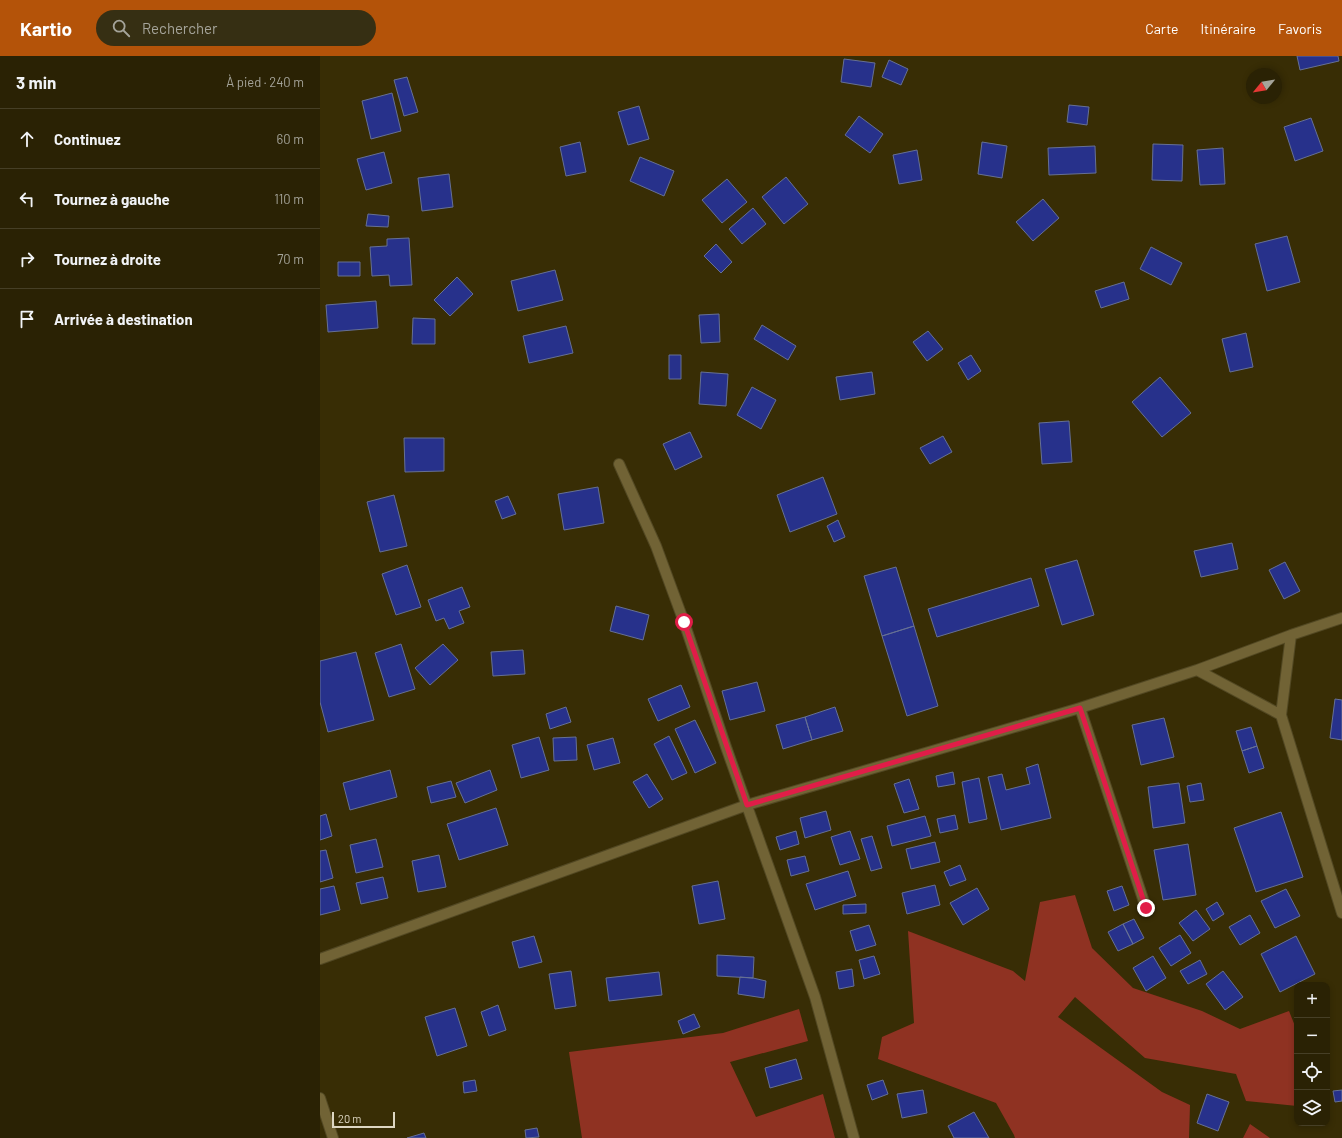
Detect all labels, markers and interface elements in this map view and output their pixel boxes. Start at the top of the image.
search box [96,10,376,46]
text: Kartio [20,17,72,40]
icon: search [110,17,132,39]
text: Rechercher [142,19,218,37]
text: Carte [1145,20,1178,37]
text: Itinéraire [1200,20,1256,37]
text: Favoris [1278,20,1322,37]
north arrow [1246,68,1282,104]
text: 3 min [16,72,56,92]
text: À pied · 240 m [226,74,304,90]
icon: ahead [16,128,38,150]
text: Continuez [54,130,121,148]
text: 60 m [277,131,304,147]
icon: left [16,188,38,210]
text: Tournez à gauche [54,190,170,208]
text: 110 m [274,191,304,207]
icon: right [16,248,38,270]
text: Tournez à droite [54,250,161,268]
text: 70 m [277,251,304,267]
icon: arrive [16,308,38,330]
text: Arrivée à destination [54,310,193,328]
route start [675,613,693,631]
route end [1137,899,1155,917]
map controls [1294,982,1330,1126]
button: + [1294,982,1330,1018]
button: − [1294,1018,1330,1054]
button: locate [1294,1054,1330,1090]
button: layers [1294,1090,1330,1126]
scale bar [332,1110,395,1129]
text: 20 m [338,1112,361,1125]

